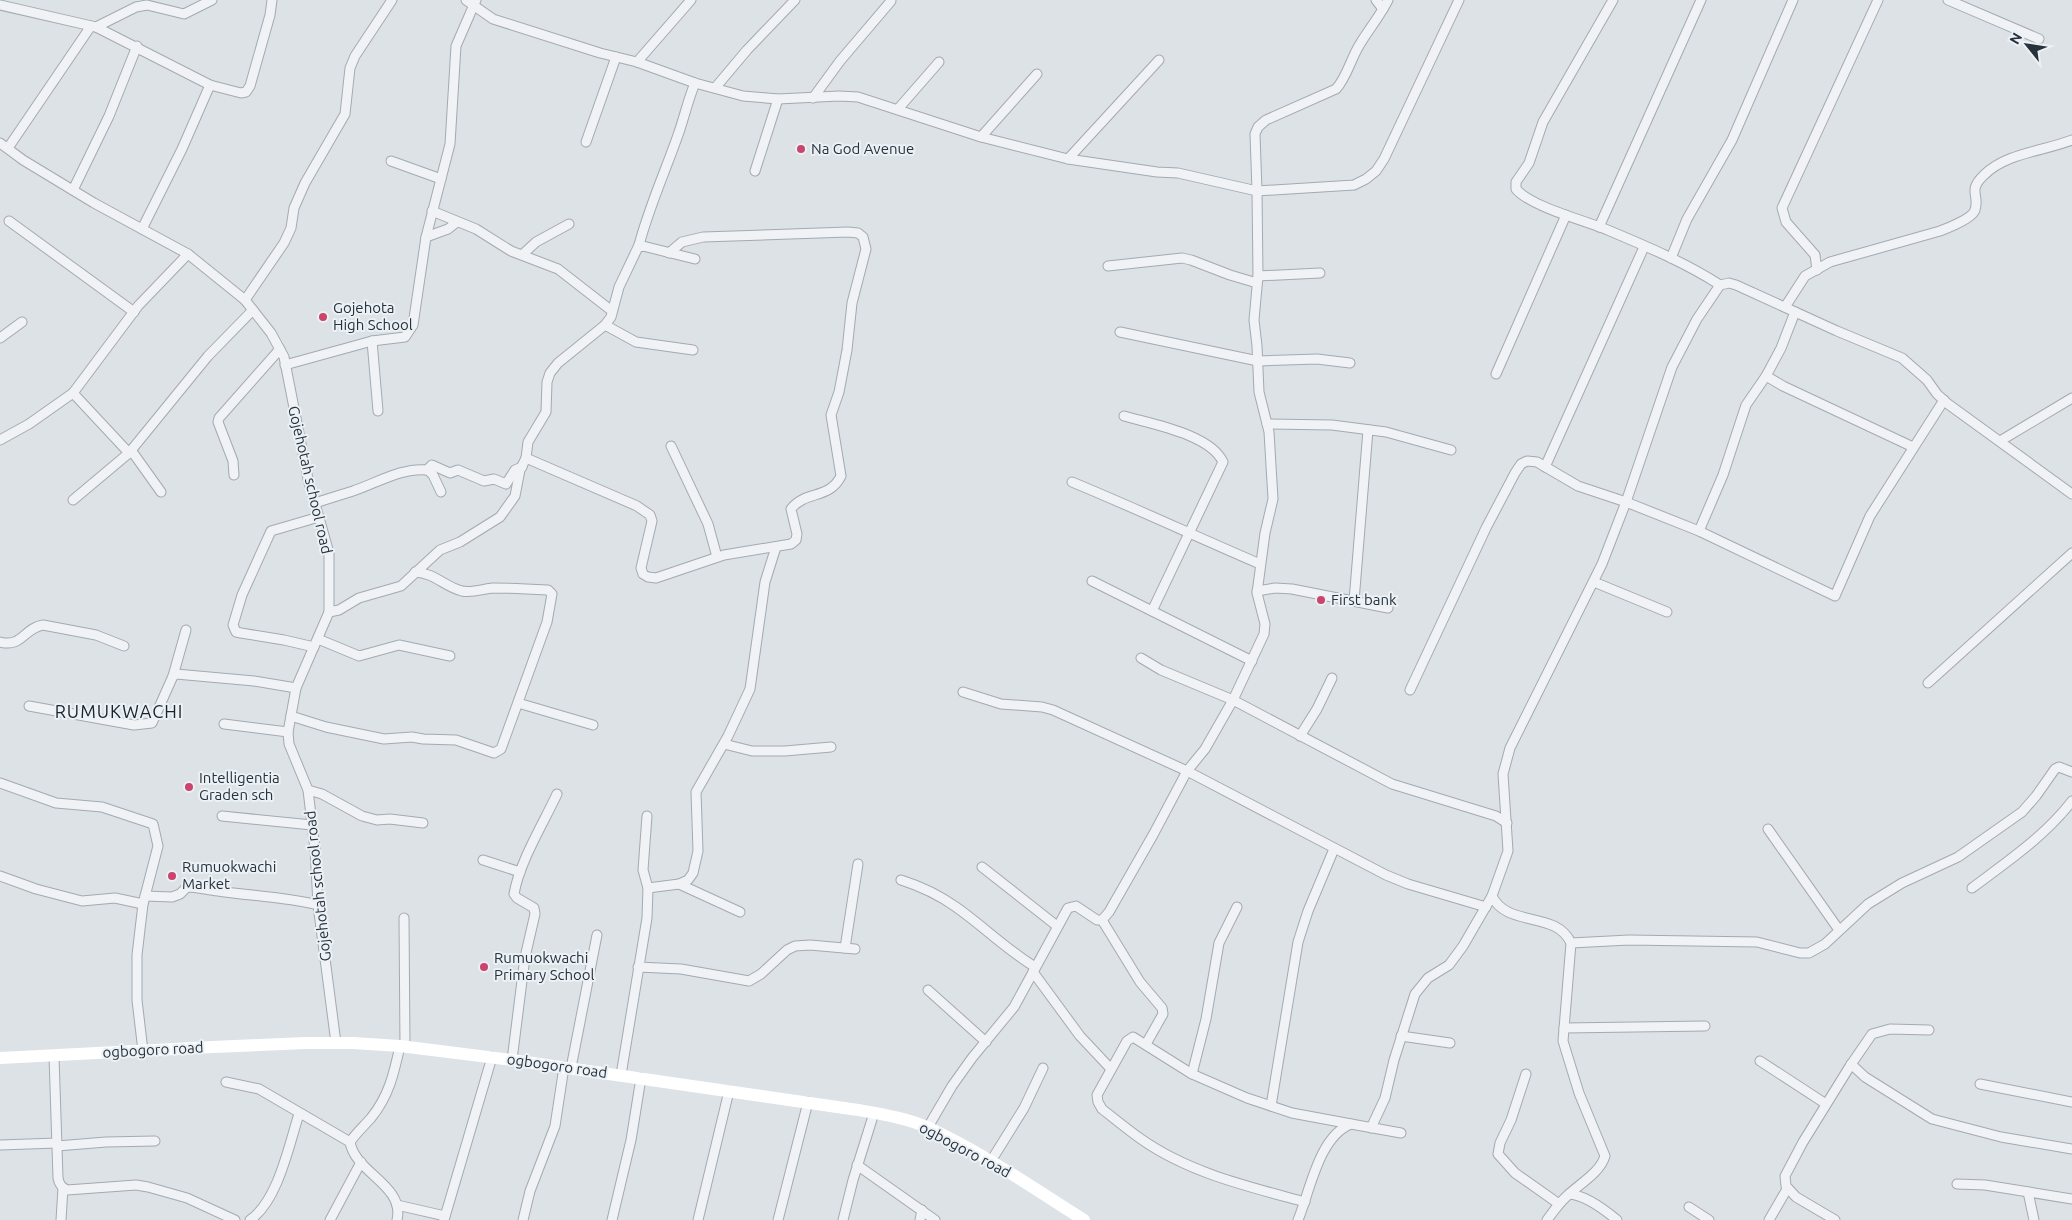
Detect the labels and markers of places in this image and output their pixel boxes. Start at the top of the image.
place label: Na God Avenue [811,140,914,157]
marker: Na God Avenue [795,143,807,155]
place label: Gojehota High School [333,299,413,333]
marker: Gojehota High School [317,311,329,323]
place label: First bank [1331,591,1397,608]
marker: First bank [1315,594,1327,606]
place label: Intelligentia Graden sch [199,769,280,803]
marker: Intelligentia Graden sch [183,781,195,793]
place label: Rumuokwachi Market [182,858,276,892]
marker: Rumuokwachi Market [166,870,178,882]
place label: Rumuokwachi Primary School [494,949,595,983]
marker: Rumuokwachi Primary School [478,961,490,973]

